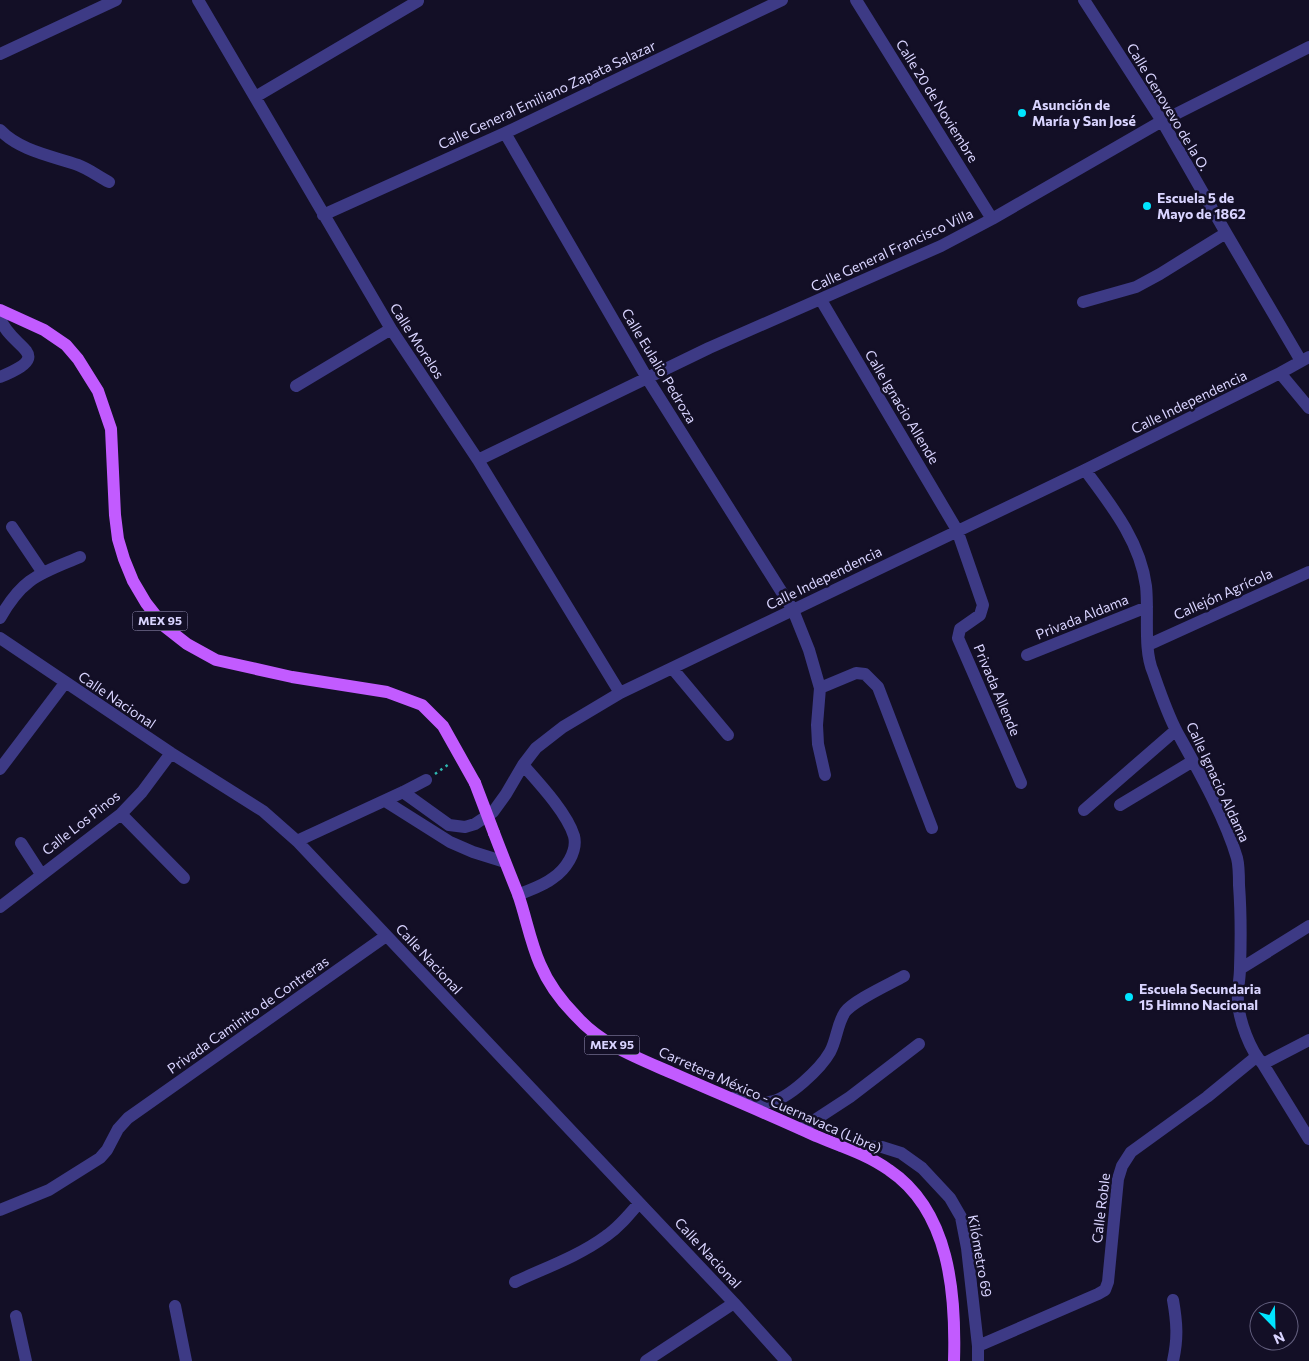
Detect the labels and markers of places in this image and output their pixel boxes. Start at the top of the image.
place label: Asunción de María y San José [1032,96,1136,129]
marker: Asunción de María y San José [1016,107,1028,119]
place label: Escuela 5 de Mayo de 1862 [1157,189,1246,222]
marker: Escuela 5 de Mayo de 1862 [1141,200,1153,212]
place label: Escuela Secundaria 15 Himno Nacional [1139,980,1261,1013]
marker: Escuela Secundaria 15 Himno Nacional [1123,991,1135,1003]

